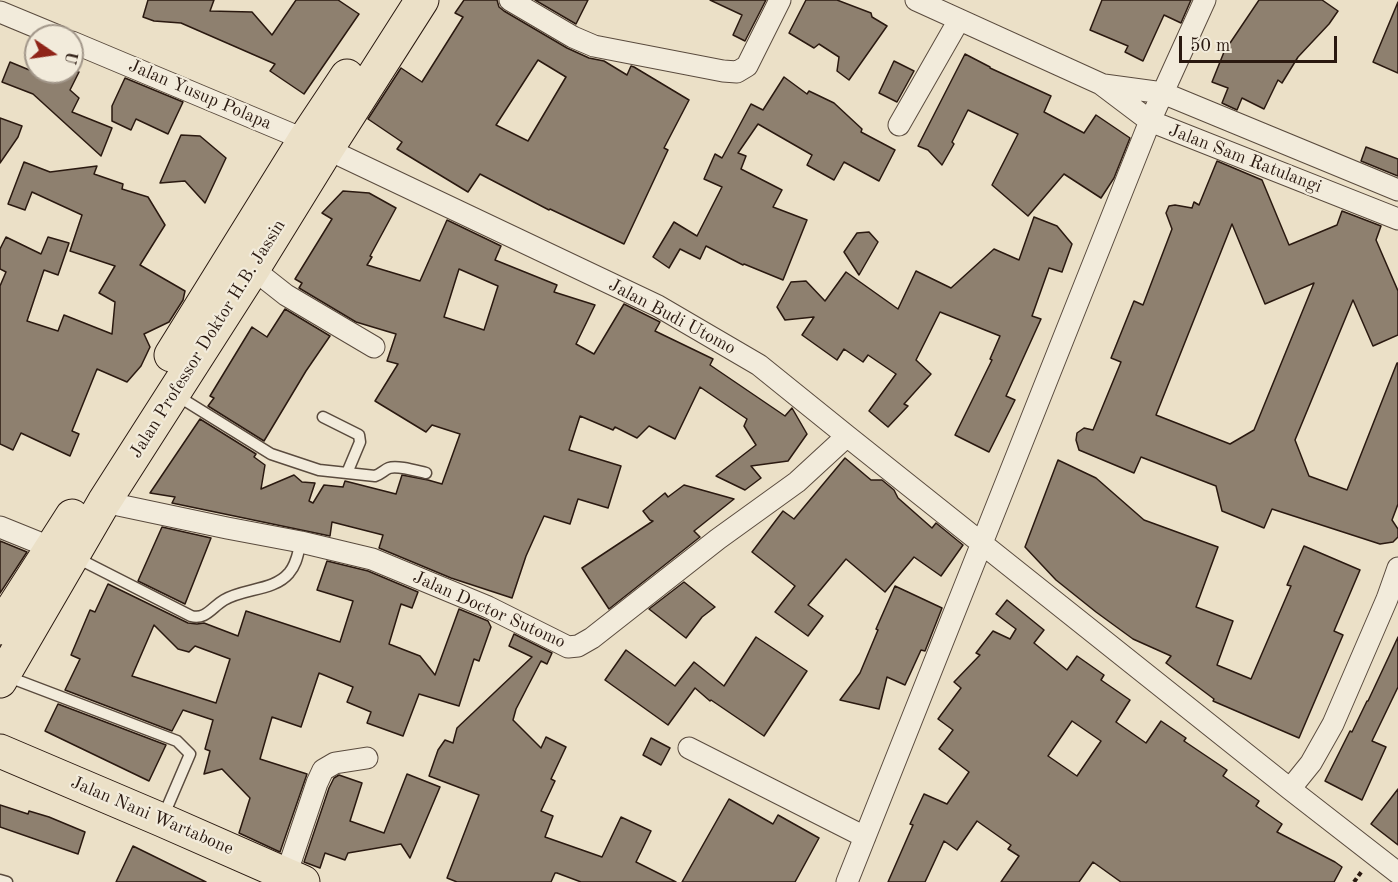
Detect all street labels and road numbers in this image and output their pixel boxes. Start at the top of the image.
street label: Jalan Yusup Polapa [125,55,275,135]
street label: Jalan Sam Ratulangi [1165,120,1325,198]
street label: Jalan Professor Doktor H.B. Jassin [125,216,291,462]
street label: Jalan Budi Utomo [605,274,739,360]
street label: Jalan Doctor Sutomo [409,567,569,653]
street label: Jalan Nani Wartabone [67,772,237,860]

